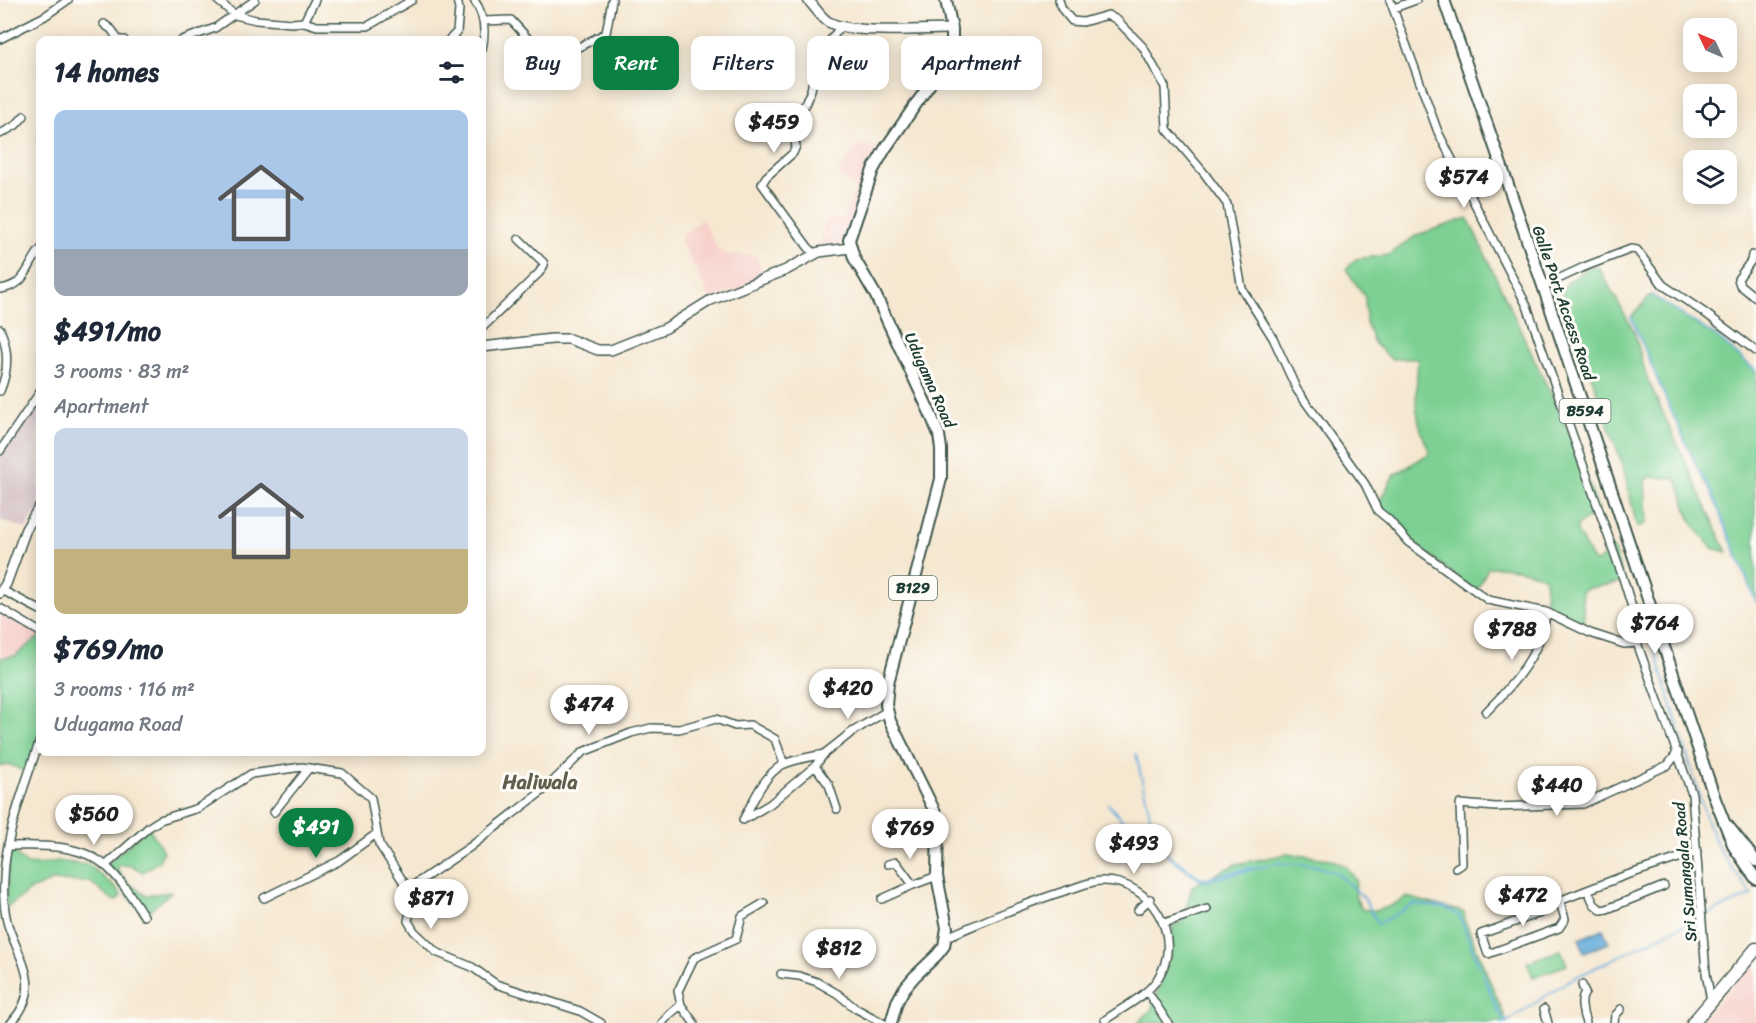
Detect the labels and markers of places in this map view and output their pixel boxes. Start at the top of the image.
pin: $459 [738,103,810,154]
pin: $574 [1428,158,1500,209]
pin: $764 [1619,604,1691,655]
pin: $788 [1476,610,1548,661]
pin: $420 [812,669,884,720]
pin: $474 [553,685,625,736]
pin: $440 [1521,766,1593,817]
pin: $560 [58,795,130,846]
pin: $491 [280,808,352,859]
pin: $769 [874,809,946,860]
pin: $493 [1098,824,1170,875]
pin: $472 [1487,876,1559,927]
pin: $871 [395,879,467,930]
pin: $812 [803,929,875,980]

